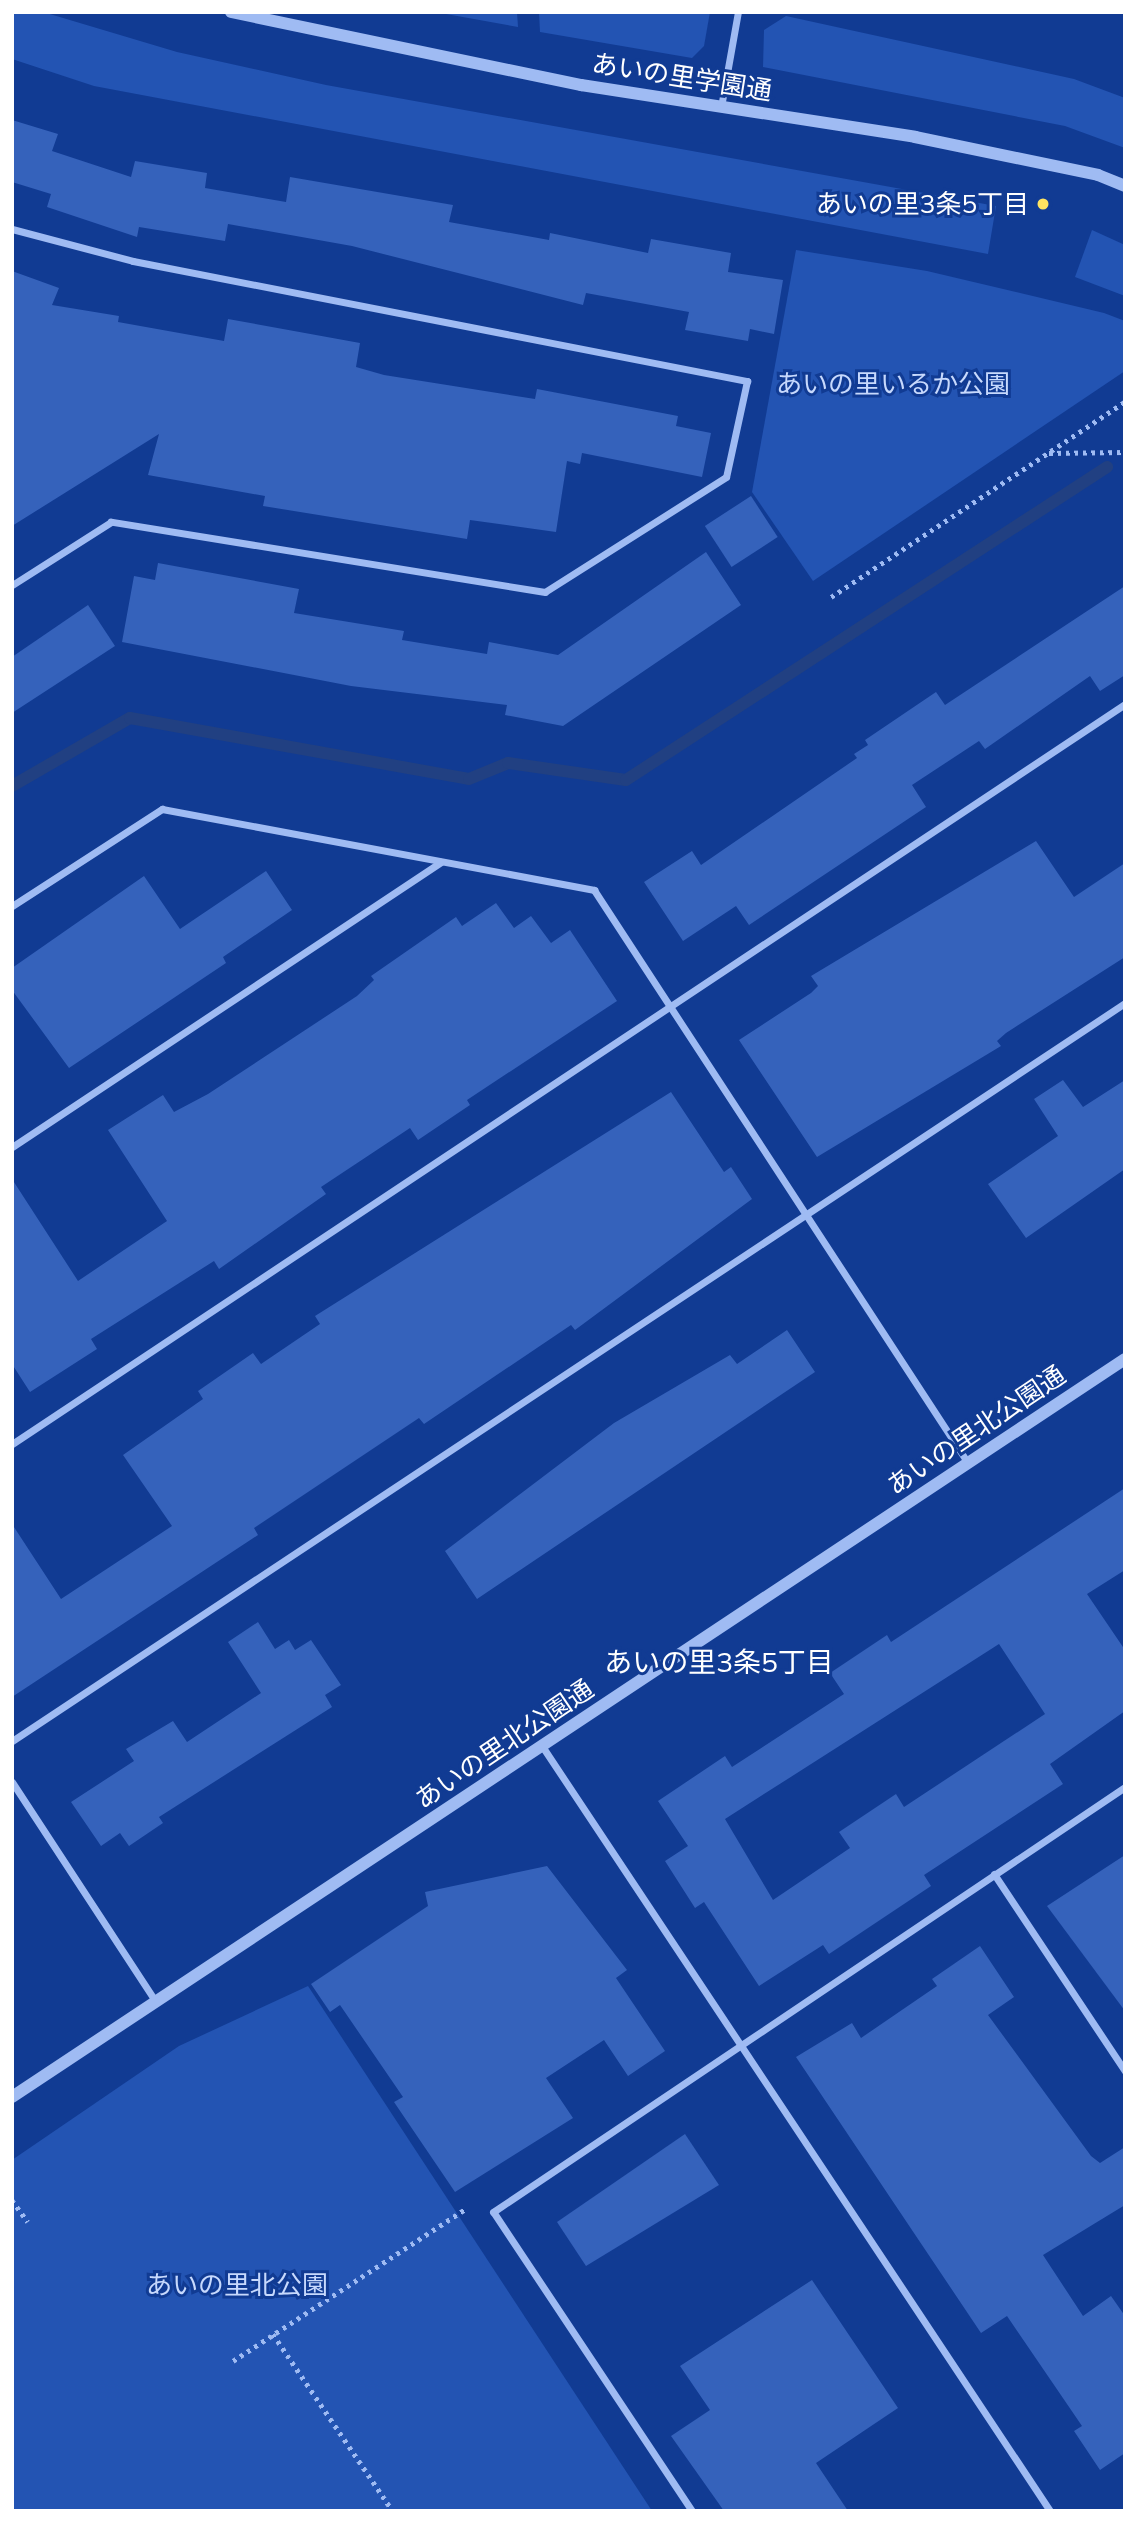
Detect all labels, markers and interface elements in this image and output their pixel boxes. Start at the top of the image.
street label: あいの里学園通 [590,47,774,107]
place label: あいの里3条5丁目 [816,188,1029,220]
marker: あいの里3条5丁目 [1035,196,1051,212]
park label: あいの里いるか公園 [776,368,1010,400]
street label: あいの里北公園通 [881,1359,1071,1501]
district label: あいの里3条5丁目 [604,1645,834,1679]
street label: あいの里北公園通 [409,1673,599,1815]
park label: あいの里北公園 [146,2269,328,2301]

